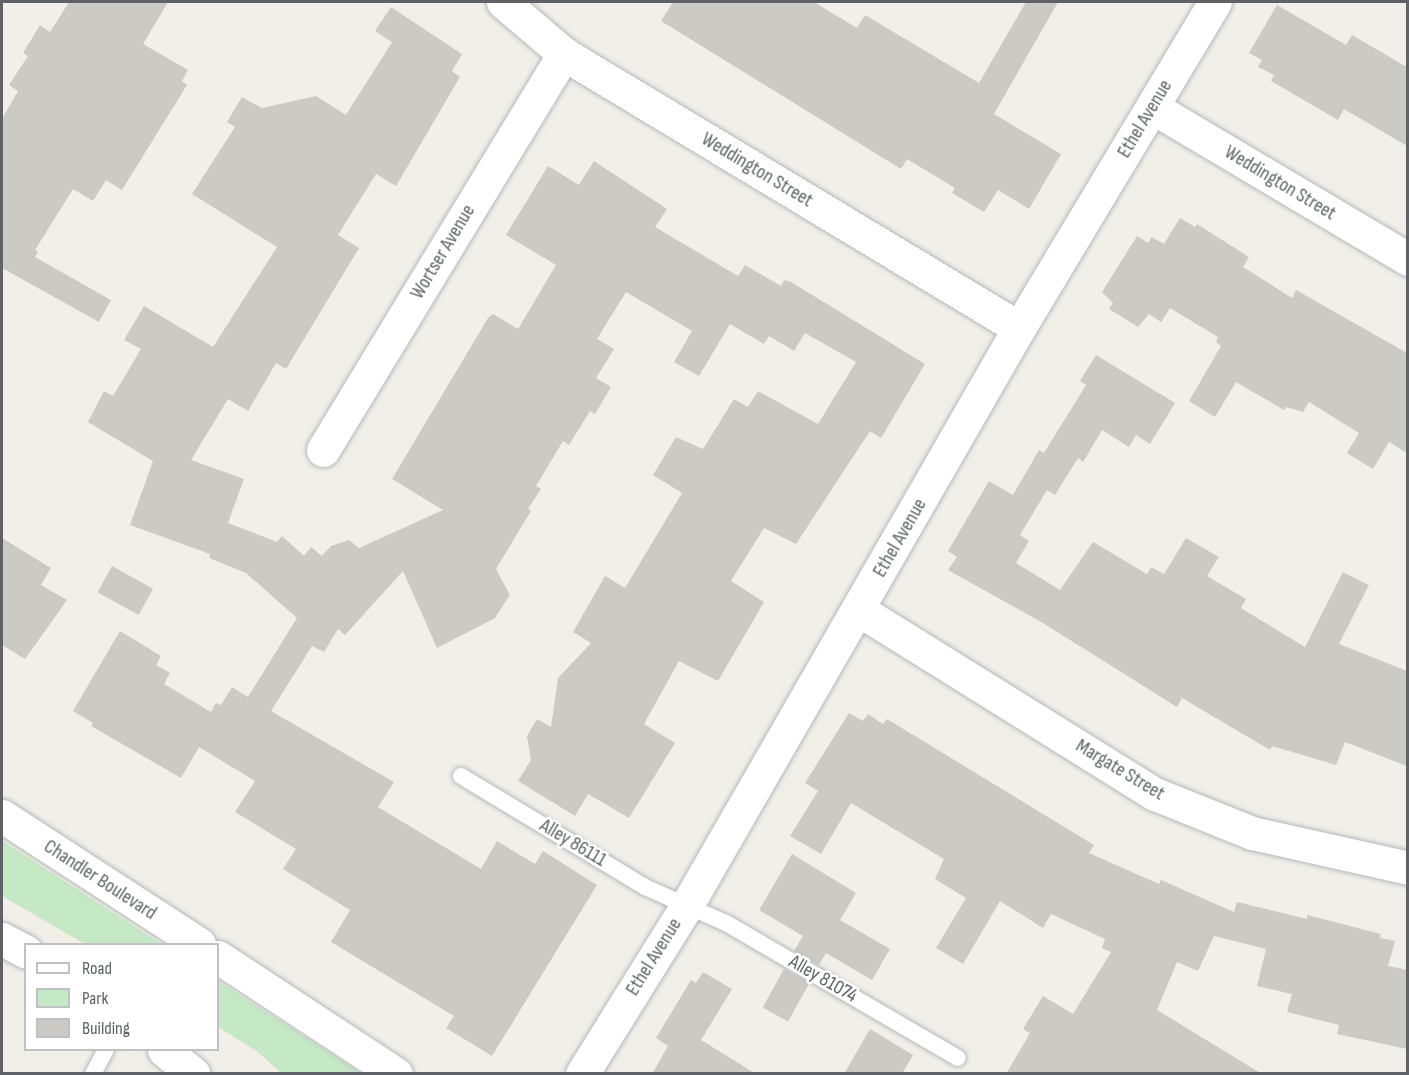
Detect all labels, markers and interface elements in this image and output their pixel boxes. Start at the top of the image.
street label: Ethel Avenue [1112,76,1178,162]
street label: Weddington Street [697,127,817,213]
street label: Weddington Street [1220,140,1340,226]
street label: Wortser Avenue [405,200,481,304]
street label: Ethel Avenue [868,494,932,582]
street label: Margate Street [1071,734,1169,806]
street label: Alley 86111 [535,814,611,872]
street label: Chandler Boulevard [39,835,161,925]
street label: Ethel Avenue [621,914,687,1000]
legend [24,943,219,1051]
street label: Alley 81074 [785,950,861,1008]
text: Road [82,958,112,979]
text: Park [82,988,108,1009]
text: Building [82,1018,130,1039]

